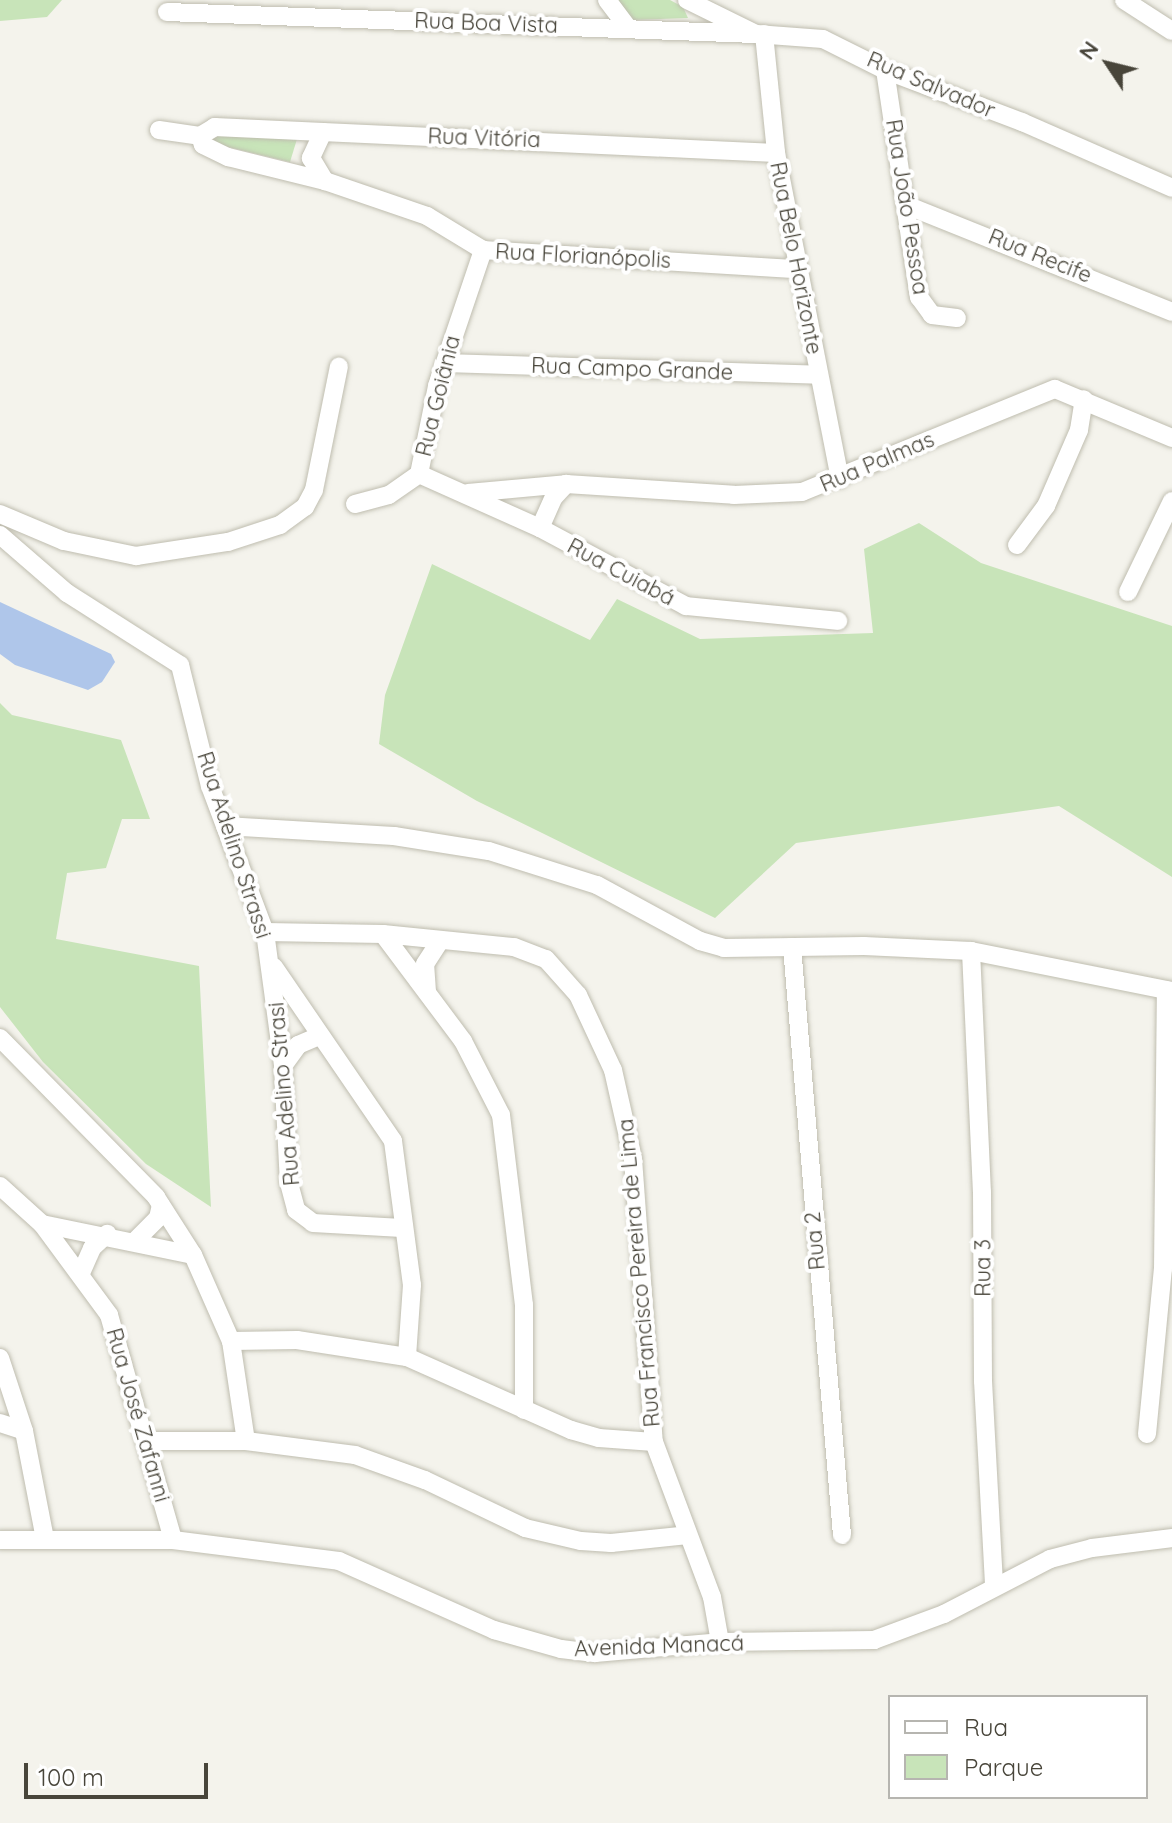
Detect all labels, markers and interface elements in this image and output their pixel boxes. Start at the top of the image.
street label: Rua Boa Vista [414,7,558,39]
north arrow [1068,24,1148,104]
text: N [1072,36,1104,65]
street label: Rua Salvador [863,46,999,124]
street label: Rua João Pessoa [880,117,934,297]
street label: Rua Vitória [427,123,541,153]
street label: Rua Belo Horizonte [764,159,828,357]
street label: Rua Recife [984,223,1096,289]
street label: Rua Florianópolis [494,238,672,274]
street label: Rua Goiânia [410,333,466,459]
street label: Rua Campo Grande [531,352,733,386]
street label: Rua Palmas [816,426,938,498]
street label: Rua Cuiabá [563,533,679,611]
street label: Rua Adelino Strassi [191,748,277,942]
street label: Rua Adelino Strasi [263,1001,305,1187]
street label: Rua Francisco Pereira de Lima [612,1118,666,1428]
street label: Rua 2 [799,1211,831,1271]
street label: Rua 3 [970,1239,996,1297]
street label: Rua José Zafanni [101,1325,175,1505]
street label: Avenida Manacá [574,1630,744,1662]
legend [888,1695,1148,1799]
text: Rua [964,1712,1008,1742]
scale bar [28,1747,212,1797]
text: Parque [964,1752,1043,1782]
text: 100 m [38,1762,104,1792]

